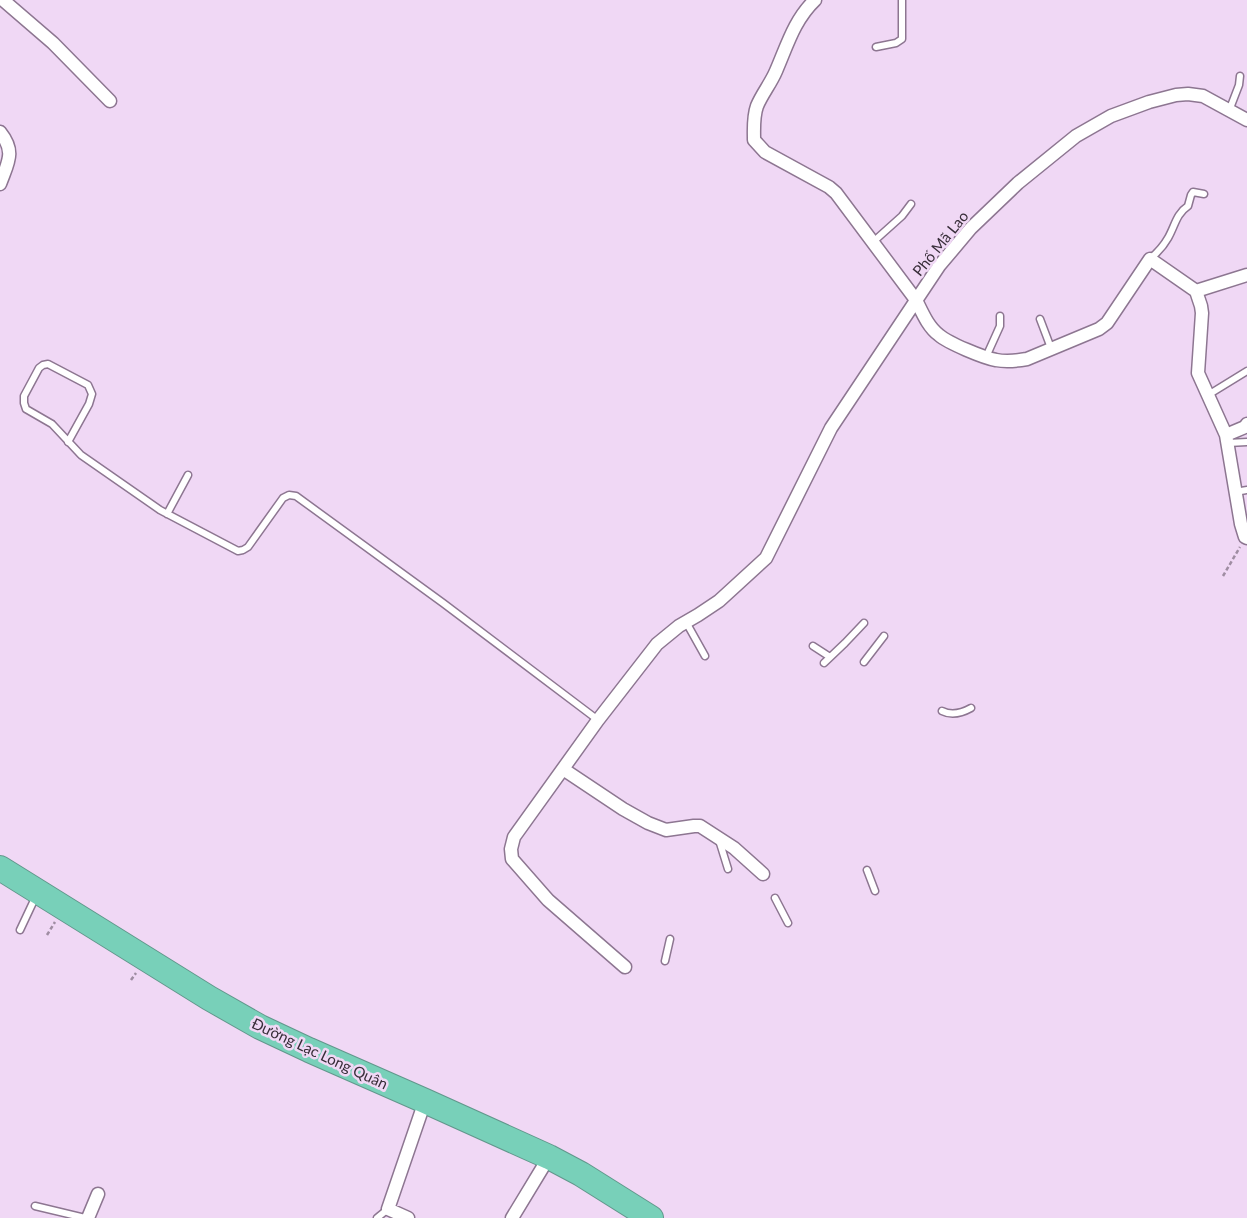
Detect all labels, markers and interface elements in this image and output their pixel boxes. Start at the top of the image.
street label: Phố Mã Lao [908,207,972,279]
street label: Đường Lạc Long Quân [249,1014,391,1092]

